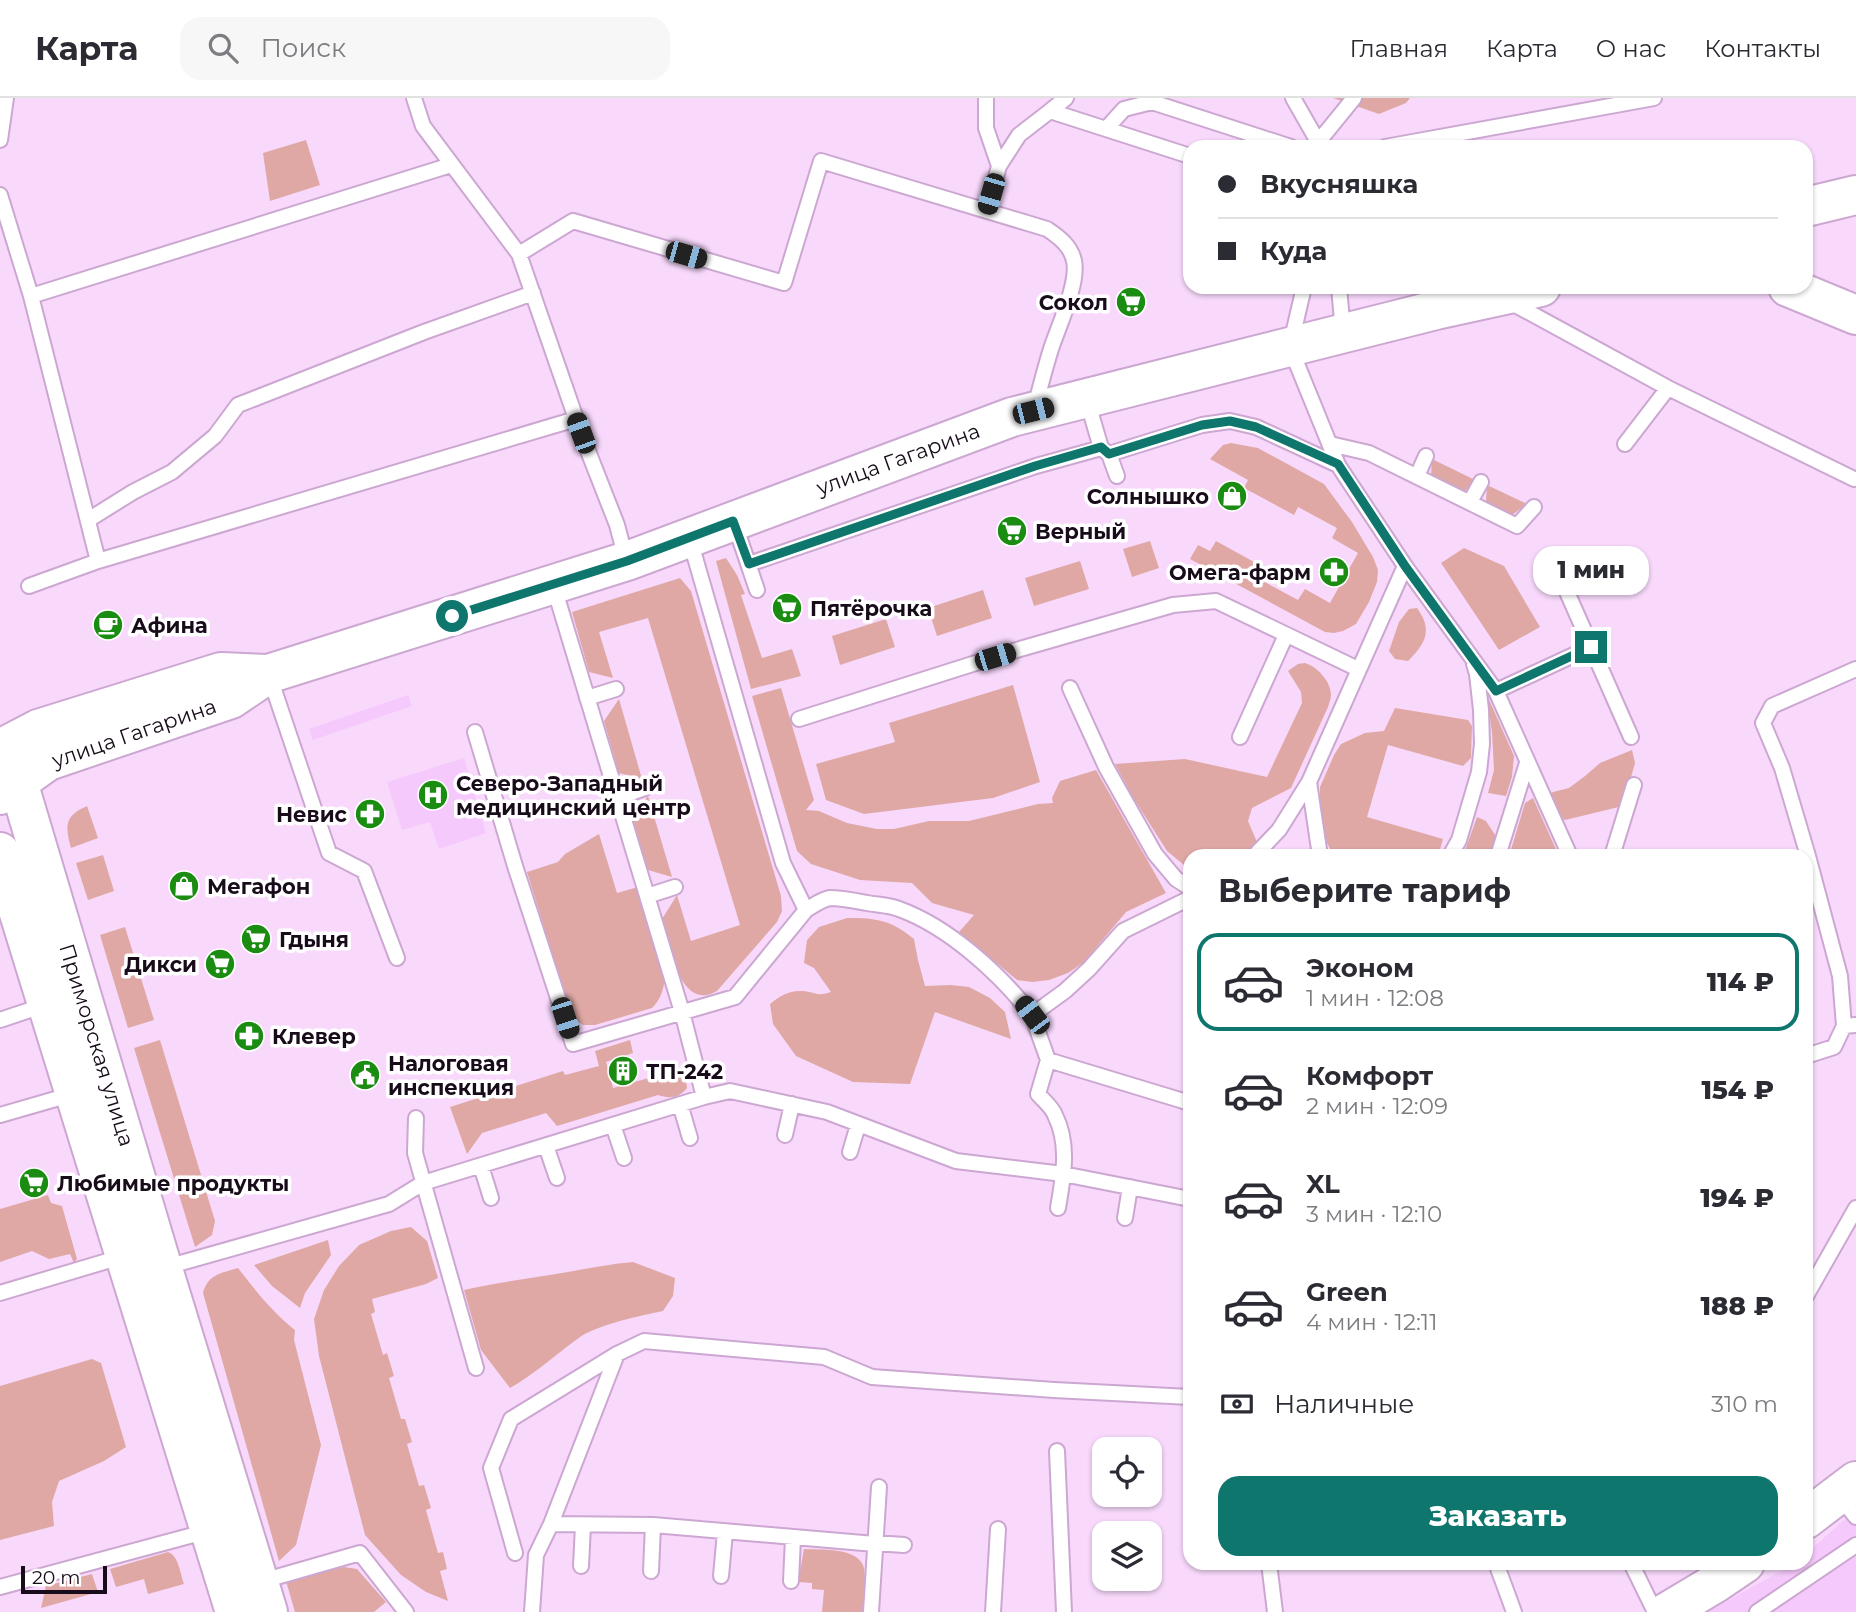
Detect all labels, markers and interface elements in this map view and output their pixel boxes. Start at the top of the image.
search box [180,17,670,80]
text: Карта [35,28,138,68]
icon: search [204,29,242,67]
text: Поиск [260,32,346,64]
text: Главная [1350,34,1448,63]
text: Карта [1486,34,1558,63]
text: О нас [1596,34,1666,63]
text: Контакты [1704,34,1821,63]
text: Вкусняшка [1260,168,1418,200]
car [976,171,1007,217]
text: Куда [1260,235,1327,267]
car [663,239,710,271]
supermarket icon: Сокол [1114,285,1148,319]
place label: Сокол [1039,290,1108,315]
car [1011,396,1056,426]
car [564,410,599,456]
street label: улица Гагарина [812,418,983,501]
shop icon: Солнышко [1215,479,1249,513]
place label: Солнышко [1087,484,1209,509]
supermarket icon: Верный [995,514,1029,548]
place label: Верный [1035,519,1126,544]
callout: 1 мин [1533,546,1649,594]
pharmacy icon: Омега-фарм [1317,555,1351,589]
text: 1 мин [1557,556,1625,584]
place label: Омега-фарм [1169,560,1311,585]
supermarket icon: Пятёрочка [770,591,804,625]
place label: Пятёрочка [810,596,932,621]
route start [436,600,468,632]
cafe icon: Афина [91,608,125,642]
place label: Афина [131,613,208,638]
route end [1575,631,1607,663]
car [972,641,1019,673]
street label: улица Гагарина [48,693,219,773]
place label: Северо-Западный медицинский центр [456,771,691,820]
hospital icon: Северо-Западный медицинский центр [416,778,450,812]
pharmacy icon: Невис [353,797,387,831]
place label: Невис [276,802,348,827]
shop icon: Мегафон [167,869,201,903]
text: Выберите тариф [1218,871,1511,910]
place label: Мегафон [207,874,310,899]
supermarket icon: Гдыня [239,922,273,956]
place label: Гдыня [279,927,349,952]
street label: Приморская улица [54,941,140,1149]
supermarket icon: Дикси [203,947,237,981]
icon: car [1222,951,1285,1014]
place label: Дикси [124,952,197,977]
text: Эконом [1306,952,1414,984]
text: 114 ₽ [1707,966,1774,998]
text: 1 мин · 12:08 [1306,984,1444,1012]
car [1011,992,1054,1038]
car [549,995,582,1041]
pharmacy icon: Клевер [232,1019,266,1053]
place label: Клевер [272,1024,356,1049]
place label: Налоговая инспекция [388,1051,514,1100]
building icon: ТП-242 [606,1054,640,1088]
public building icon: Налоговая инспекция [348,1058,382,1092]
place label: ТП-242 [646,1059,723,1084]
icon: car [1222,1059,1285,1122]
text: Комфорт [1306,1060,1433,1092]
text: 154 ₽ [1701,1074,1774,1106]
text: 2 мин · 12:09 [1306,1092,1448,1120]
supermarket icon: Любимые продукты [17,1166,51,1200]
icon: car [1222,1167,1285,1230]
text: XL [1306,1168,1340,1200]
place label: Любимые продукты [57,1171,289,1196]
text: 194 ₽ [1700,1182,1774,1214]
text: 3 мин · 12:10 [1306,1200,1442,1228]
icon: car [1222,1275,1285,1338]
text: Green [1306,1276,1388,1308]
text: 188 ₽ [1701,1290,1774,1322]
text: 4 мин · 12:11 [1306,1308,1437,1336]
icon: cash [1218,1385,1256,1423]
text: Наличные [1274,1388,1414,1420]
text: 310 m [1711,1390,1778,1418]
map controls [1092,1437,1162,1591]
button: locate [1092,1437,1162,1507]
button: Заказать [1218,1476,1778,1556]
button: layers [1092,1521,1162,1591]
scale bar [21,1563,107,1595]
text: 20 m [32,1566,80,1589]

